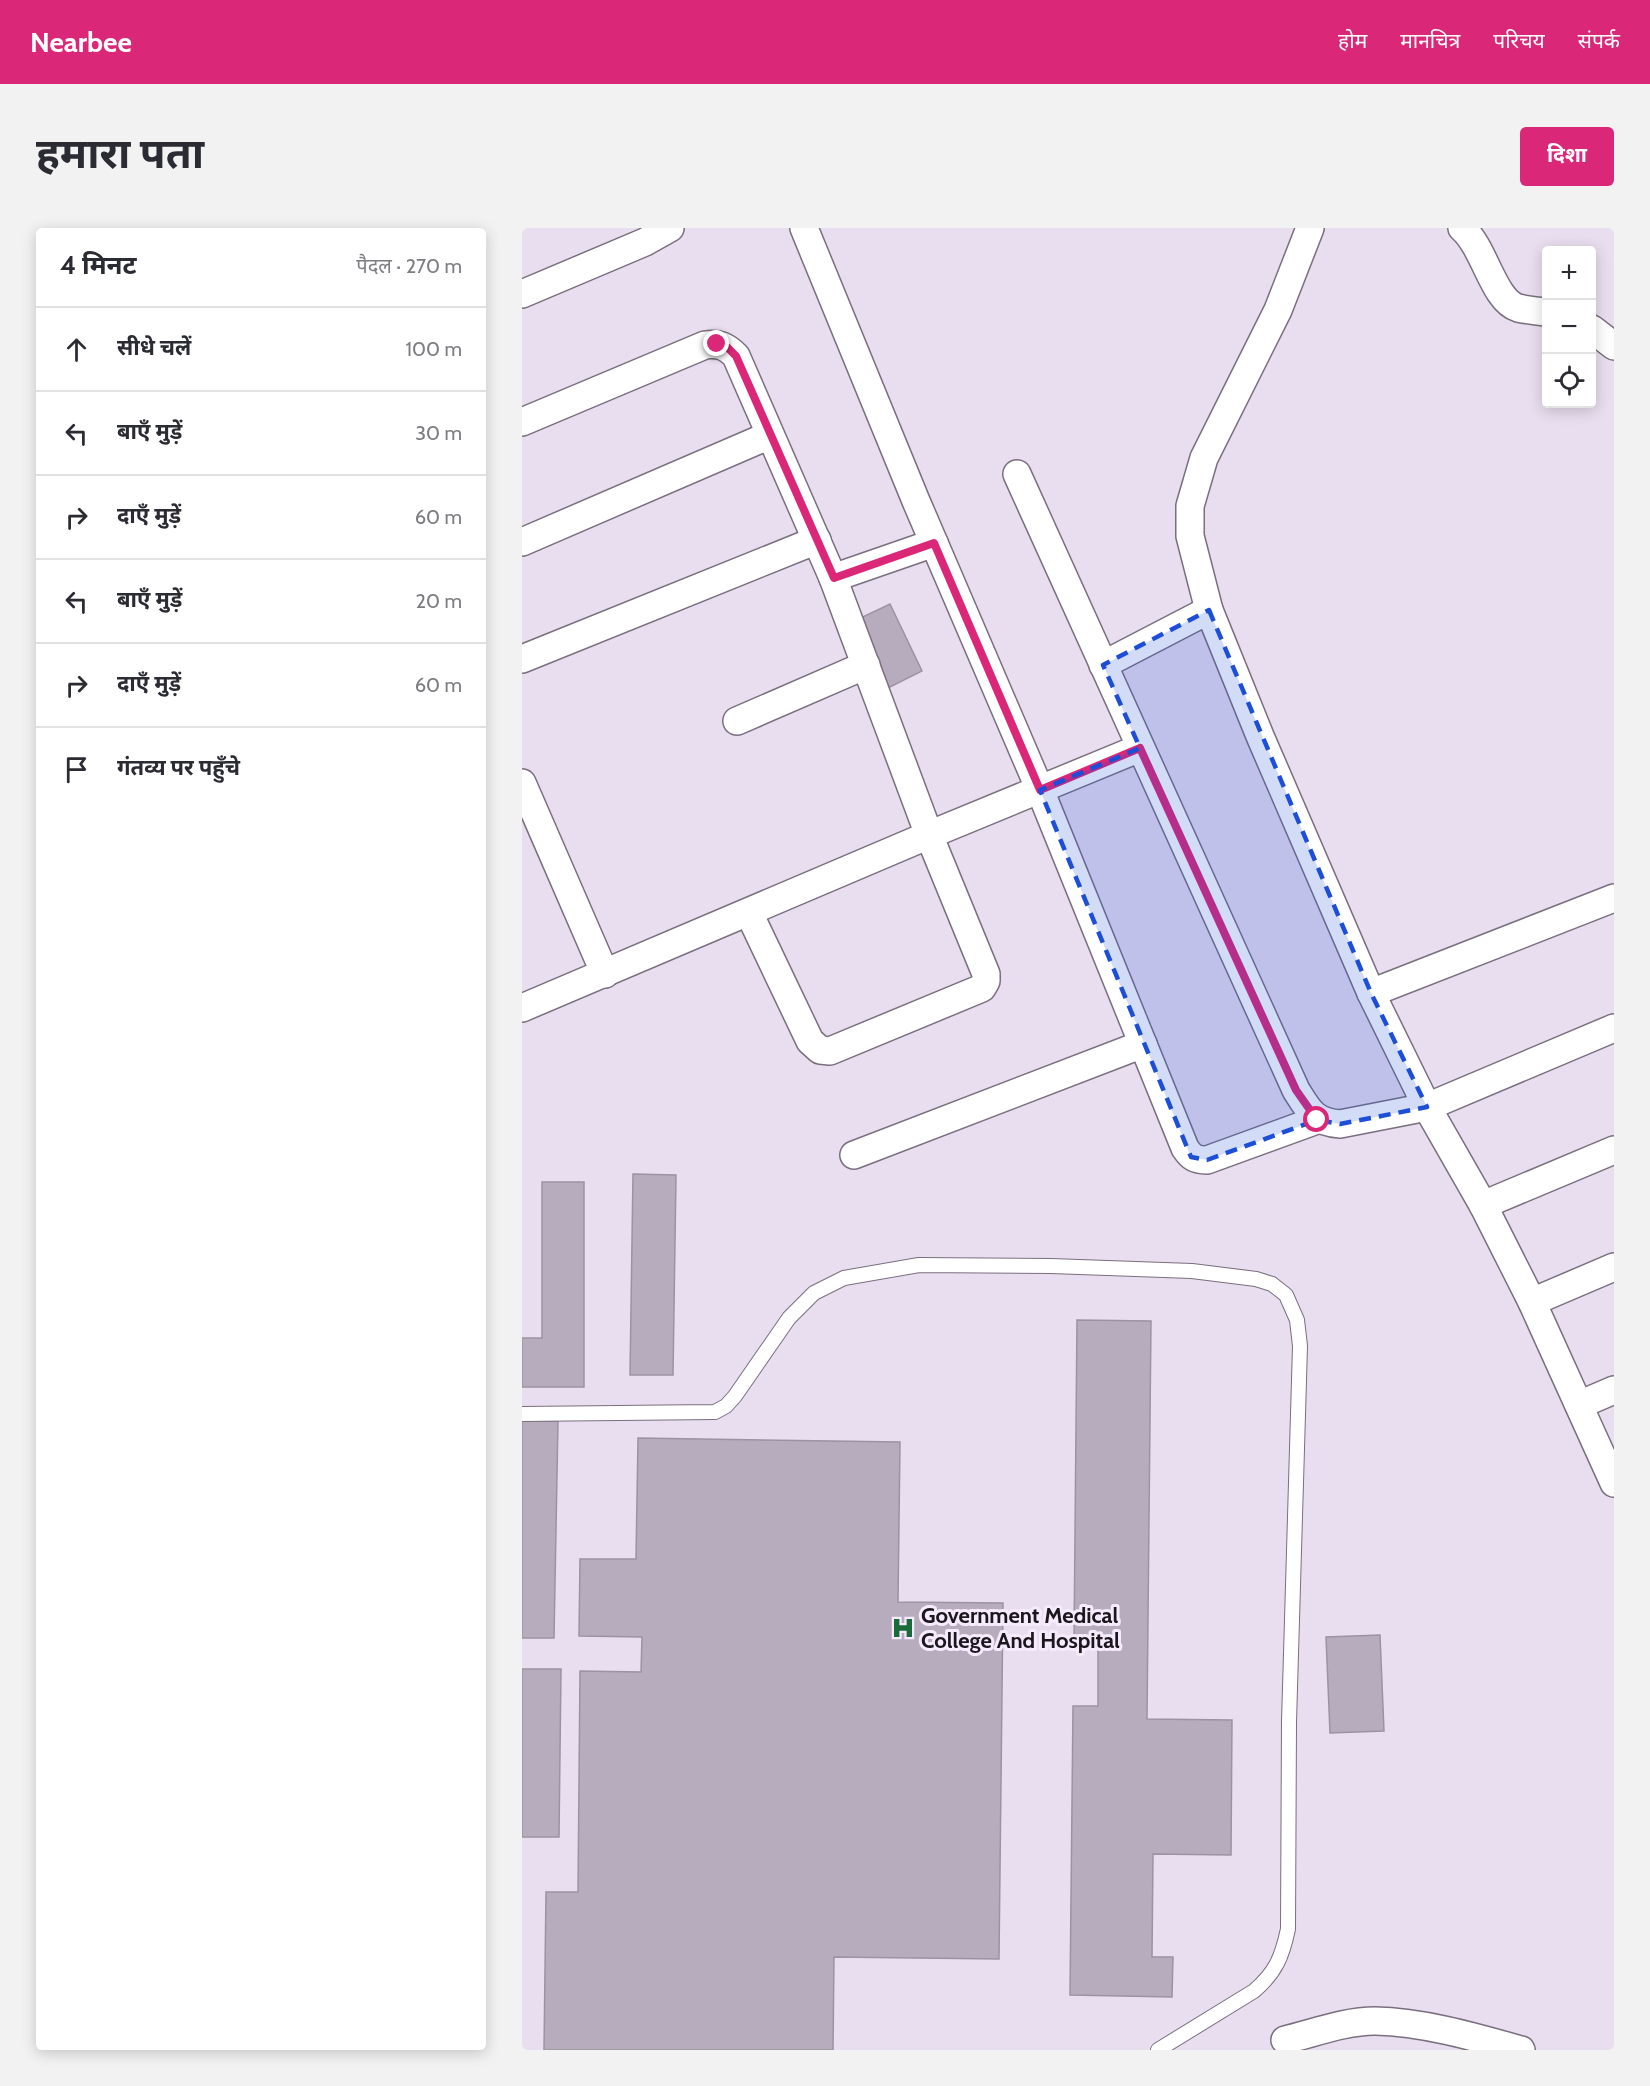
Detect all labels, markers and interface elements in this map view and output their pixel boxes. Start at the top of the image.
text: Nearbee [30,25,132,59]
text: होम [1338,28,1367,53]
text: मानचित्र [1400,28,1460,53]
text: परिचय [1493,28,1545,53]
text: संपर्क [1578,28,1620,53]
text: हमारा पता [36,127,204,179]
button: दिशा [1520,127,1614,186]
map controls [1542,246,1596,408]
button: + [1542,246,1596,300]
text: 4 मिनट [60,249,137,281]
text: पैदल · 270 m [356,254,462,278]
button: − [1542,300,1596,354]
route end [703,330,729,356]
icon: ahead [60,333,93,366]
text: सीधे चलें [117,334,191,361]
text: 100 m [406,337,462,361]
button: locate [1542,354,1596,408]
icon: left [60,417,93,450]
text: बाएँ मुड़ें [117,418,182,445]
text: 30 m [415,421,462,445]
icon: right [60,501,93,534]
text: दाएँ मुड़ें [117,502,181,529]
text: 60 m [415,505,462,529]
icon: left [60,585,93,618]
text: बाएँ मुड़ें [117,586,182,613]
text: 20 m [416,589,462,613]
icon: right [60,669,93,702]
text: दाएँ मुड़ें [117,670,181,697]
text: 60 m [415,673,462,697]
icon: arrive [60,753,93,786]
text: गंतव्य पर पहुँचे [117,754,240,781]
route start [1303,1106,1329,1132]
place label: Government Medical College And Hospital [921,1602,1120,1654]
hospital icon: Government Medical College And Hospital [890,1615,916,1641]

